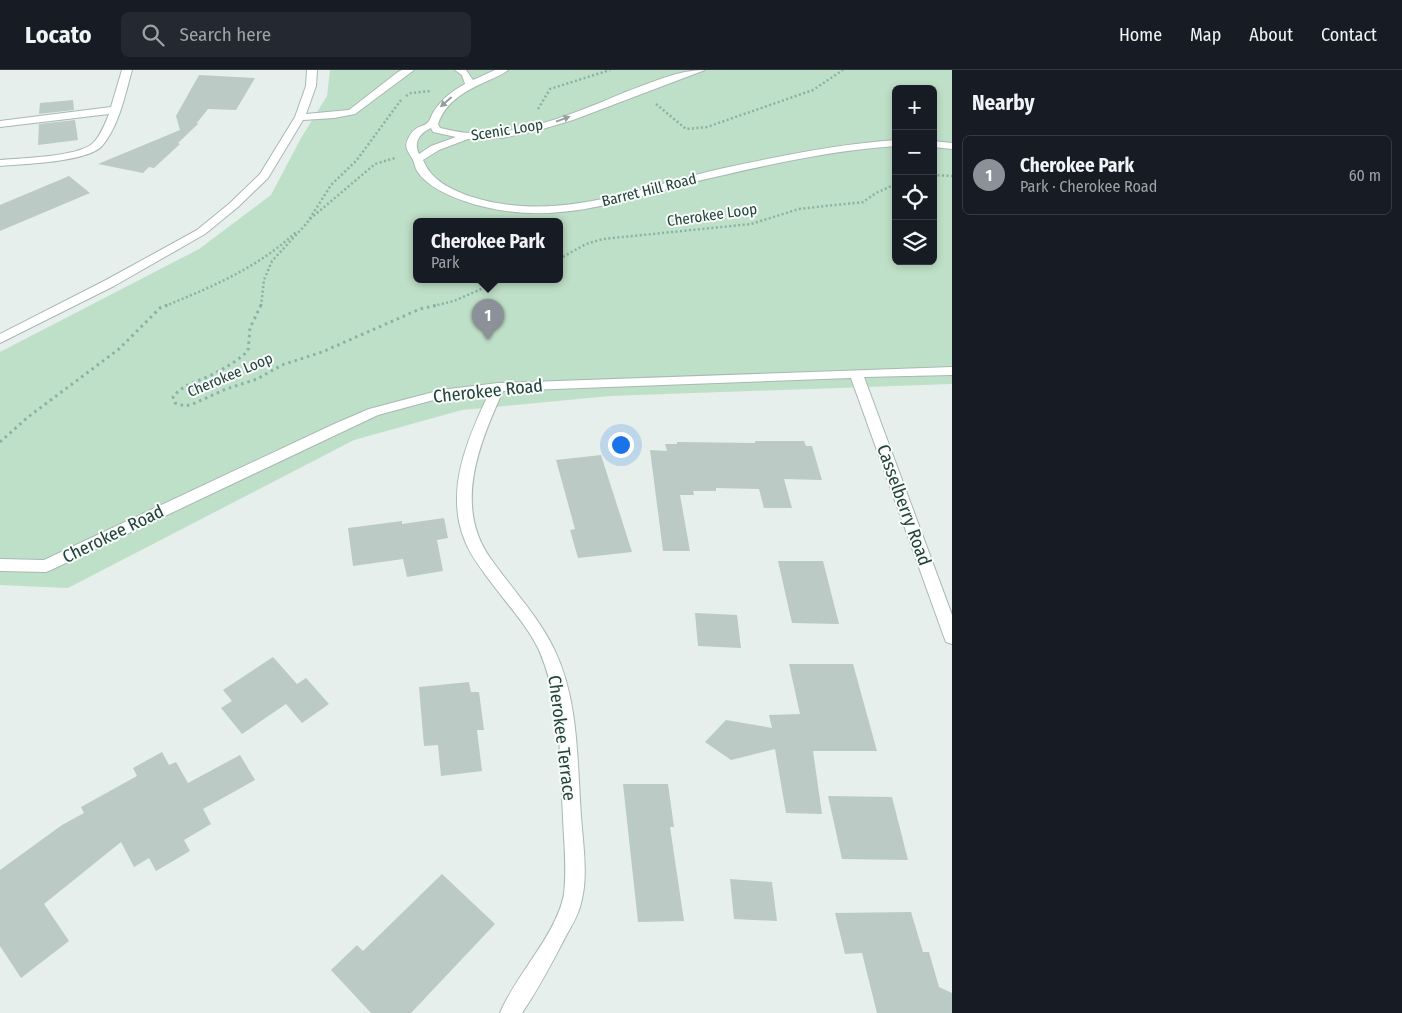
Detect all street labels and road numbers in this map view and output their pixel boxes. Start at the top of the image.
street label: Scenic Loop [470,115,544,145]
street label: Barret Hill Road [600,170,698,210]
street label: Cherokee Loop [666,200,758,230]
street label: Cherokee Loop [185,349,275,401]
street label: Cherokee Road [432,374,544,408]
street label: Casselberry Road [872,442,936,568]
street label: Cherokee Road [59,500,167,568]
street label: Cherokee Terrace [543,674,581,802]

